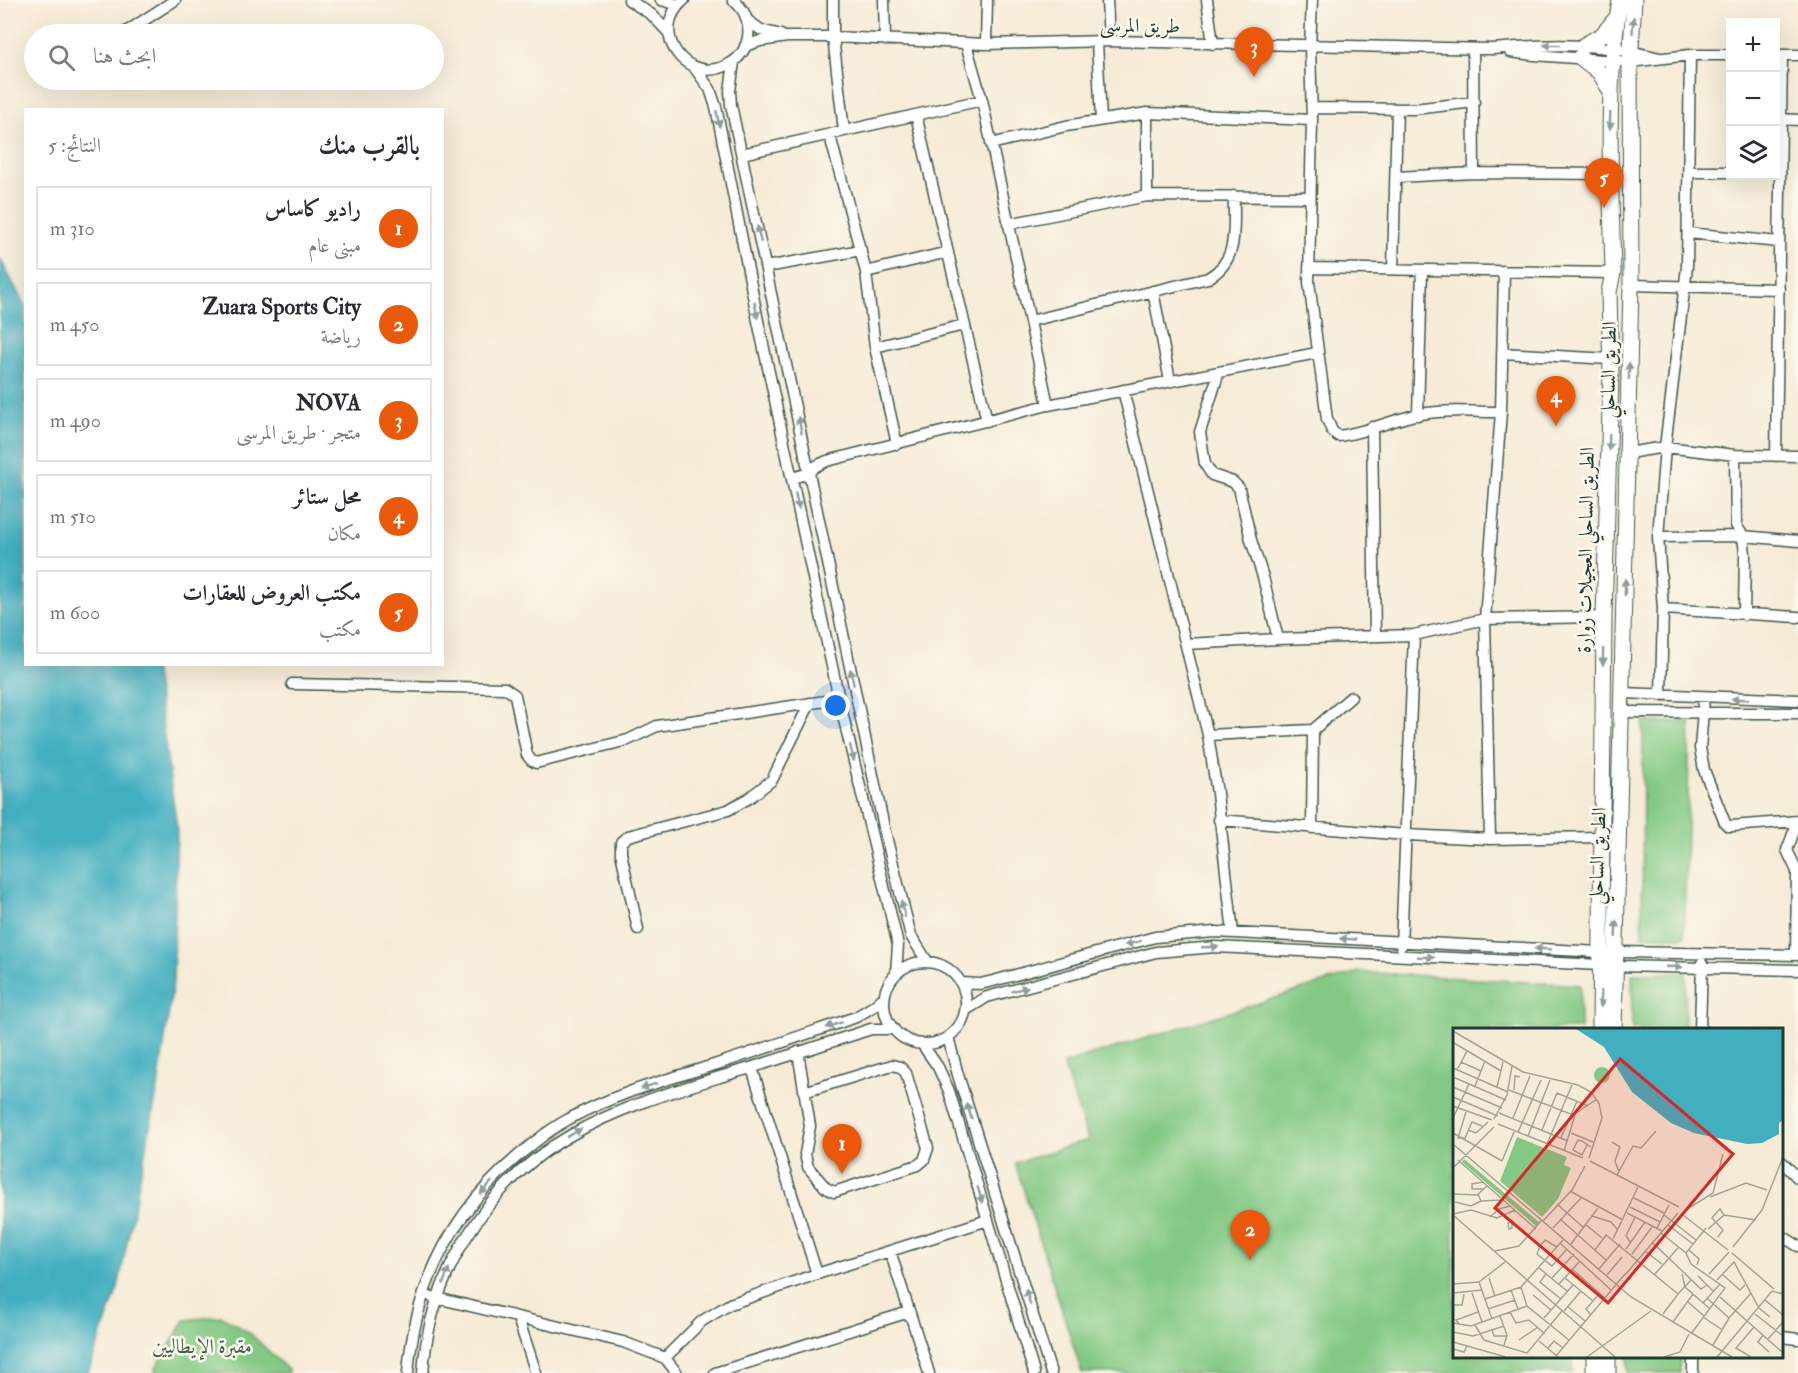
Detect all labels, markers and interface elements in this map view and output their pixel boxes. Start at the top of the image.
street label: طريق المرسى [1099,12,1180,41]
one-way arrow [1628,16,1638,35]
map controls [1726,18,1780,180]
button: + [1726,18,1780,72]
search box [24,24,444,90]
pin: 3 [1234,28,1274,77]
one-way arrow [1543,40,1562,50]
icon: search [45,41,78,74]
text: ابحث هنا [93,42,156,70]
button: − [1726,72,1780,126]
one-way arrow [714,110,723,129]
one-way arrow [1605,111,1615,130]
button: layers [1726,126,1780,180]
text: بالقرب منك [318,130,420,162]
text: النتائج: 5 [48,133,101,158]
pin: 5 [1584,158,1624,208]
text: راديو كاساس [265,195,361,223]
text: 310 m [50,216,95,241]
text: 1 [395,216,402,241]
one-way arrow [754,224,764,243]
text: مبنى عام [308,233,361,258]
text: Zuara Sports City [202,293,361,321]
one-way arrow [752,301,761,320]
text: 450 m [50,312,99,337]
text: 2 [393,312,404,337]
street label: الطريق الساحلي [1595,321,1629,419]
text: رياضة [321,324,361,349]
one-way arrow [1625,362,1634,381]
pin: 4 [1536,376,1576,426]
text: NOVA [296,389,361,417]
text: 490 m [50,408,101,433]
text: 3 [395,408,402,433]
one-way arrow [794,415,804,434]
text: متجر · طريق المرسى [236,420,361,445]
one-way arrow [1604,432,1613,451]
street label: الطريق الساحلي العجيلات زوارة [1571,447,1607,653]
text: محل ستائر [293,483,361,511]
one-way arrow [793,492,802,511]
text: 510 m [50,504,96,529]
text: 4 [393,504,404,529]
text: مكان [327,521,361,546]
one-way arrow [1620,578,1630,597]
text: مكتب العروض للعقارات [182,579,361,607]
text: 600 m [50,600,100,625]
text: 5 [394,600,403,625]
text: مكتب [319,617,361,642]
one-way arrow [1598,648,1608,667]
one-way arrow [847,667,856,686]
your location [821,691,850,720]
one-way arrow [1730,694,1749,703]
one-way arrow [847,744,857,762]
street label: الطريق الساحلي [1583,807,1619,905]
one-way arrow [898,899,908,918]
one-way arrow [1612,920,1621,939]
one-way arrow [1339,934,1358,943]
one-way arrow [1124,939,1142,948]
one-way arrow [1200,943,1219,952]
one-way arrow [1533,944,1552,953]
one-way arrow [1416,952,1435,961]
one-way arrow [1665,963,1684,972]
one-way arrow [1011,983,1029,993]
one-way arrow [1596,990,1605,1009]
one-way arrow [825,1020,843,1030]
inset map [1453,1028,1783,1358]
one-way arrow [640,1081,658,1091]
one-way arrow [964,1102,974,1120]
pin: 1 [822,1124,862,1174]
one-way arrow [566,1128,582,1139]
one-way arrow [479,1180,492,1196]
one-way arrow [976,1186,986,1204]
pin: 2 [1230,1210,1270,1260]
one-way arrow [441,1267,451,1285]
one-way arrow [1023,1288,1032,1306]
park label: مقبرة الإيطاليين [152,1334,252,1361]

